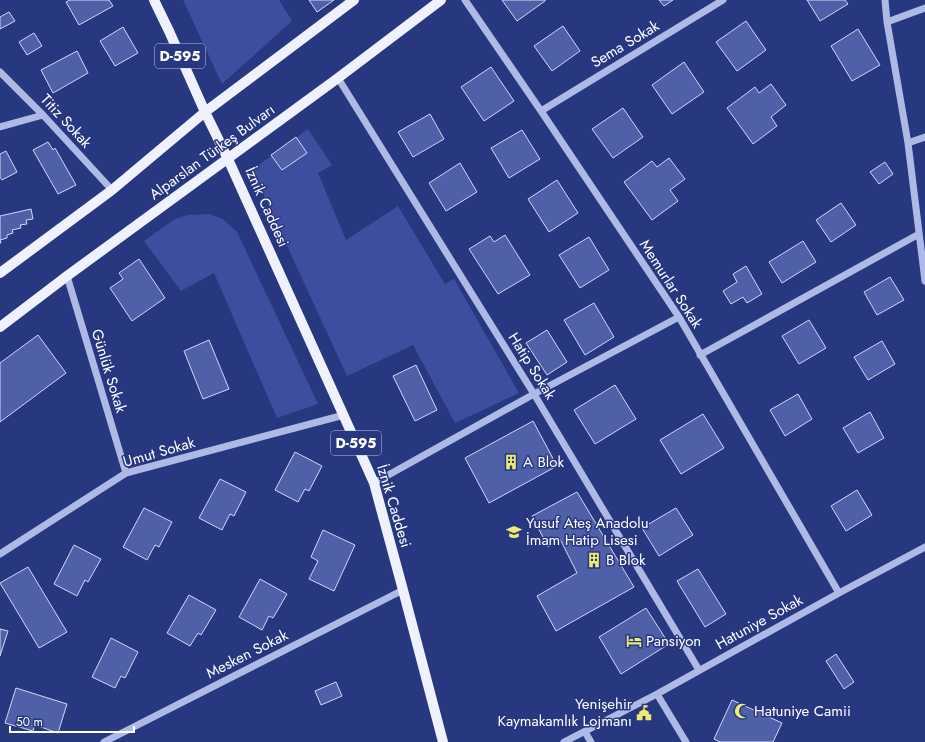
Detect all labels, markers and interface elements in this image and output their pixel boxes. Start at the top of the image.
street label: Sema Sokak [587,15,664,73]
road number: D-595 [155,44,205,68]
street label: Titiz Sokak [35,89,97,153]
street label: Alparslan Türkeş Bulvarı [145,99,279,205]
street label: İznik Caddesi [240,163,294,251]
street label: Memurlar Sokak [634,235,708,333]
street label: Günlük Sokak [86,326,132,416]
street label: Hatip Sokak [503,328,561,404]
street label: Umut Sokak [120,431,198,473]
road number: D-595 [331,431,381,455]
place label: A Blok [523,451,564,473]
building icon: A Blok [502,453,520,471]
street label: İznik Caddesi [371,462,417,550]
place label: Yusuf Ateş Anadolu İmam Hatip Lisesi [526,512,649,551]
school or university icon: Yusuf Ateş Anadolu İmam Hatip Lisesi [505,523,523,541]
place label: B Blok [606,549,646,571]
building icon: B Blok [585,551,603,569]
street label: Hatuniye Sokak [711,589,807,655]
street label: Mesken Sokak [202,624,292,684]
place label: Pansiyon [646,630,701,652]
hotel icon: Pansiyon [625,632,643,650]
place label: Yenişehir Kaymakamlık Lojmanı [498,693,633,732]
place label: Hatuniye Camii [754,700,851,722]
mosque icon: Hatuniye Camii [733,702,751,720]
public building icon: Yenişehir Kaymakamlık Lojmanı [635,704,653,722]
scale bar [10,708,134,734]
text: 50 m [16,713,43,731]

